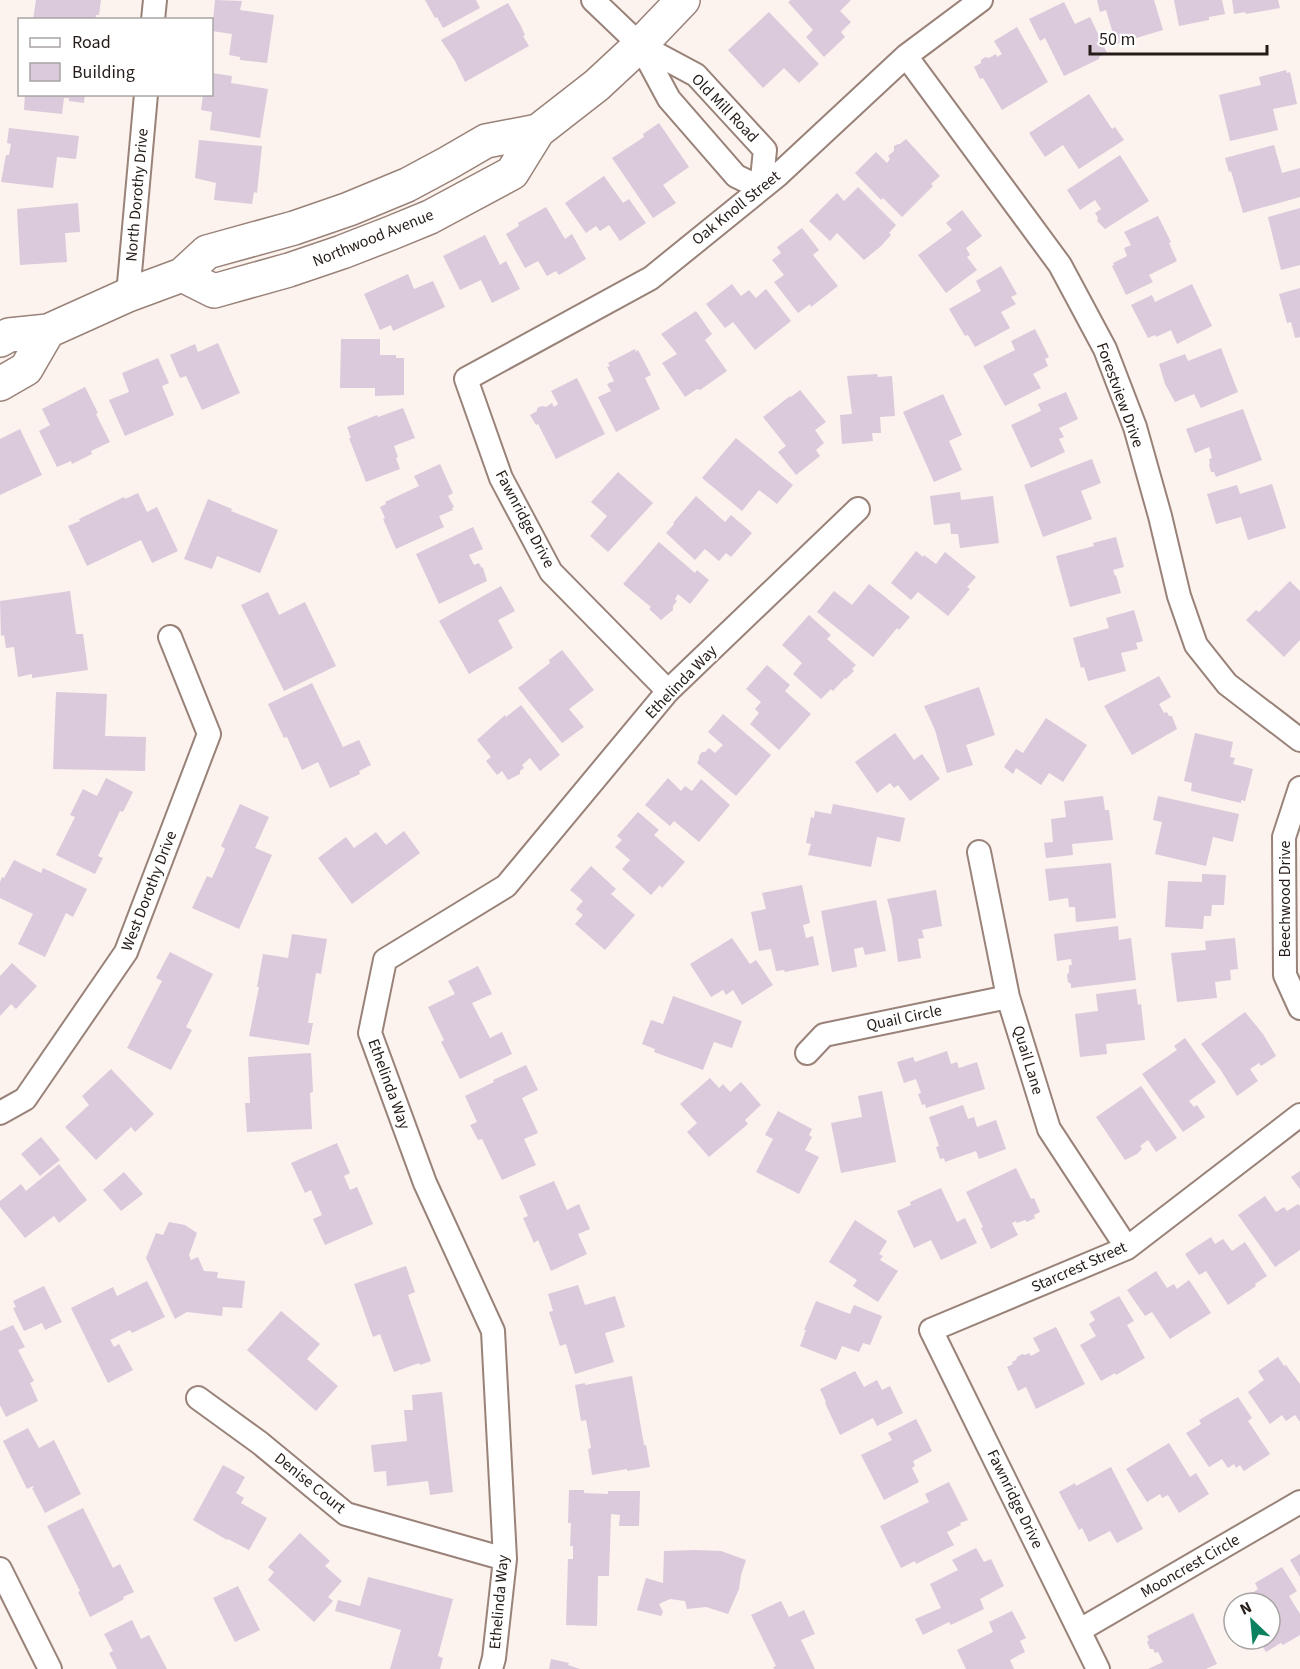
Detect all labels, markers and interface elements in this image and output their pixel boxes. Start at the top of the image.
legend [18,18,213,96]
scale bar [1090,18,1267,56]
text: 50 m [1099,27,1135,52]
text: Road [72,30,111,55]
text: Building [72,60,135,85]
street label: Old Mill Road [687,69,763,147]
street label: North Dorothy Drive [120,127,154,263]
street label: Oak Knoll Street [687,165,785,251]
street label: Northwood Avenue [309,204,437,272]
street label: Forestview Drive [1091,339,1149,451]
street label: Fawnridge Drive [490,466,560,572]
street label: Ethelinda Way [640,640,722,724]
street label: West Dorothy Drive [116,828,182,954]
street label: Beechwood Drive [1274,841,1296,957]
street label: Quail Circle [864,999,944,1037]
street label: Quail Lane [1007,1023,1049,1097]
street label: Ethelinda Way [362,1036,416,1133]
street label: Starcrest Street [1028,1236,1131,1298]
street label: Fawnridge Drive [982,1446,1049,1552]
street label: Denise Court [270,1447,351,1519]
street label: Mooncrest Circle [1136,1529,1244,1603]
street label: Ethelinda Way [484,1553,514,1650]
north arrow [1222,1591,1282,1651]
text: N [1236,1596,1255,1621]

